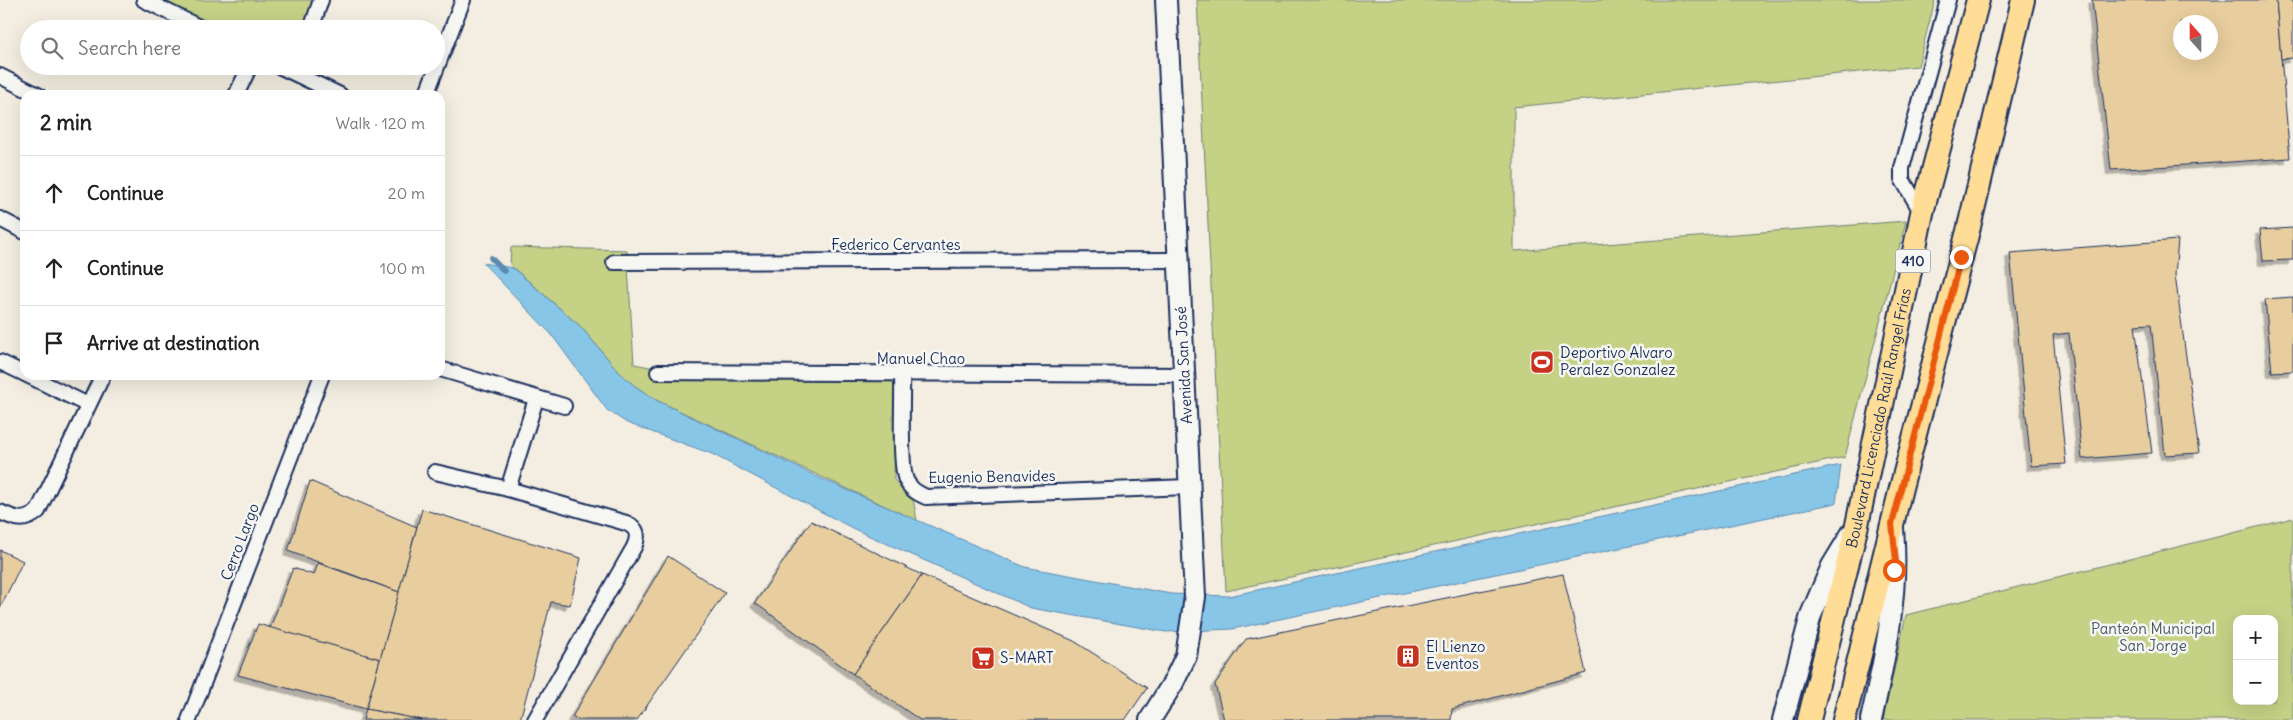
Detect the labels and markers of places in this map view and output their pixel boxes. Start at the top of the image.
place label: Deportivo Alvaro Peralez Gonzalez [1560,343,1675,379]
sports icon: Deportivo Alvaro Peralez Gonzalez [1529,349,1555,375]
place label: El Lienzo Eventos [1426,637,1486,673]
building icon: El Lienzo Eventos [1395,643,1421,669]
supermarket icon: S-MART [970,645,996,671]
place label: S-MART [1000,648,1054,667]

